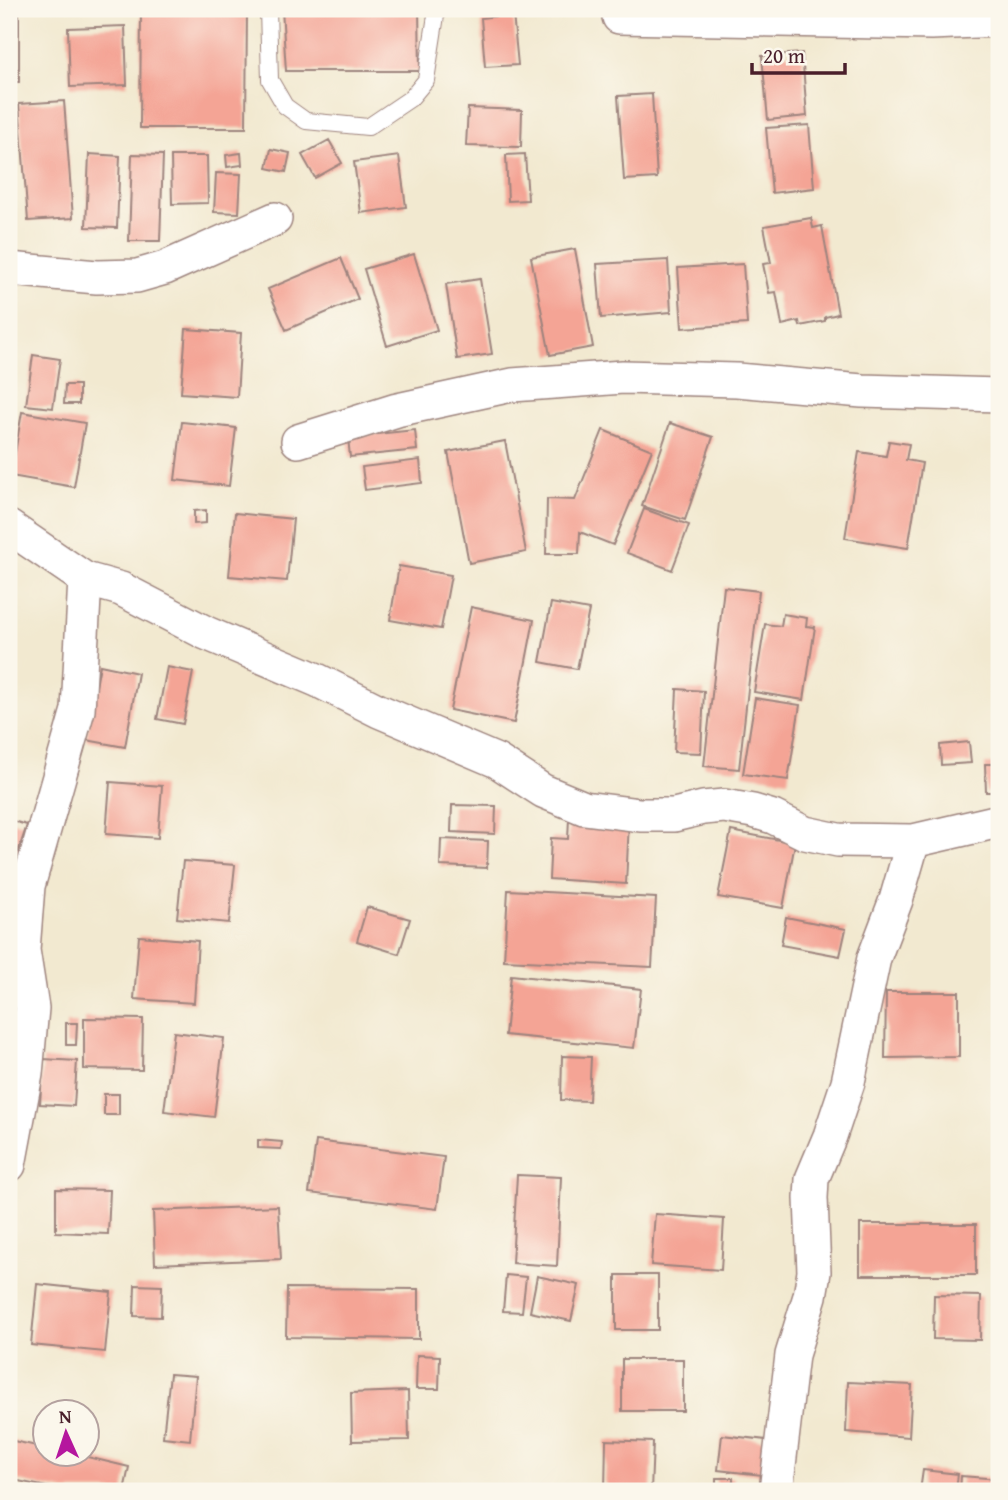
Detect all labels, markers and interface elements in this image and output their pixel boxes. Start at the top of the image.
scale bar [752,32,845,76]
text: 20 m [763,40,805,71]
north arrow [32,1398,102,1468]
text: N [58,1402,72,1430]

